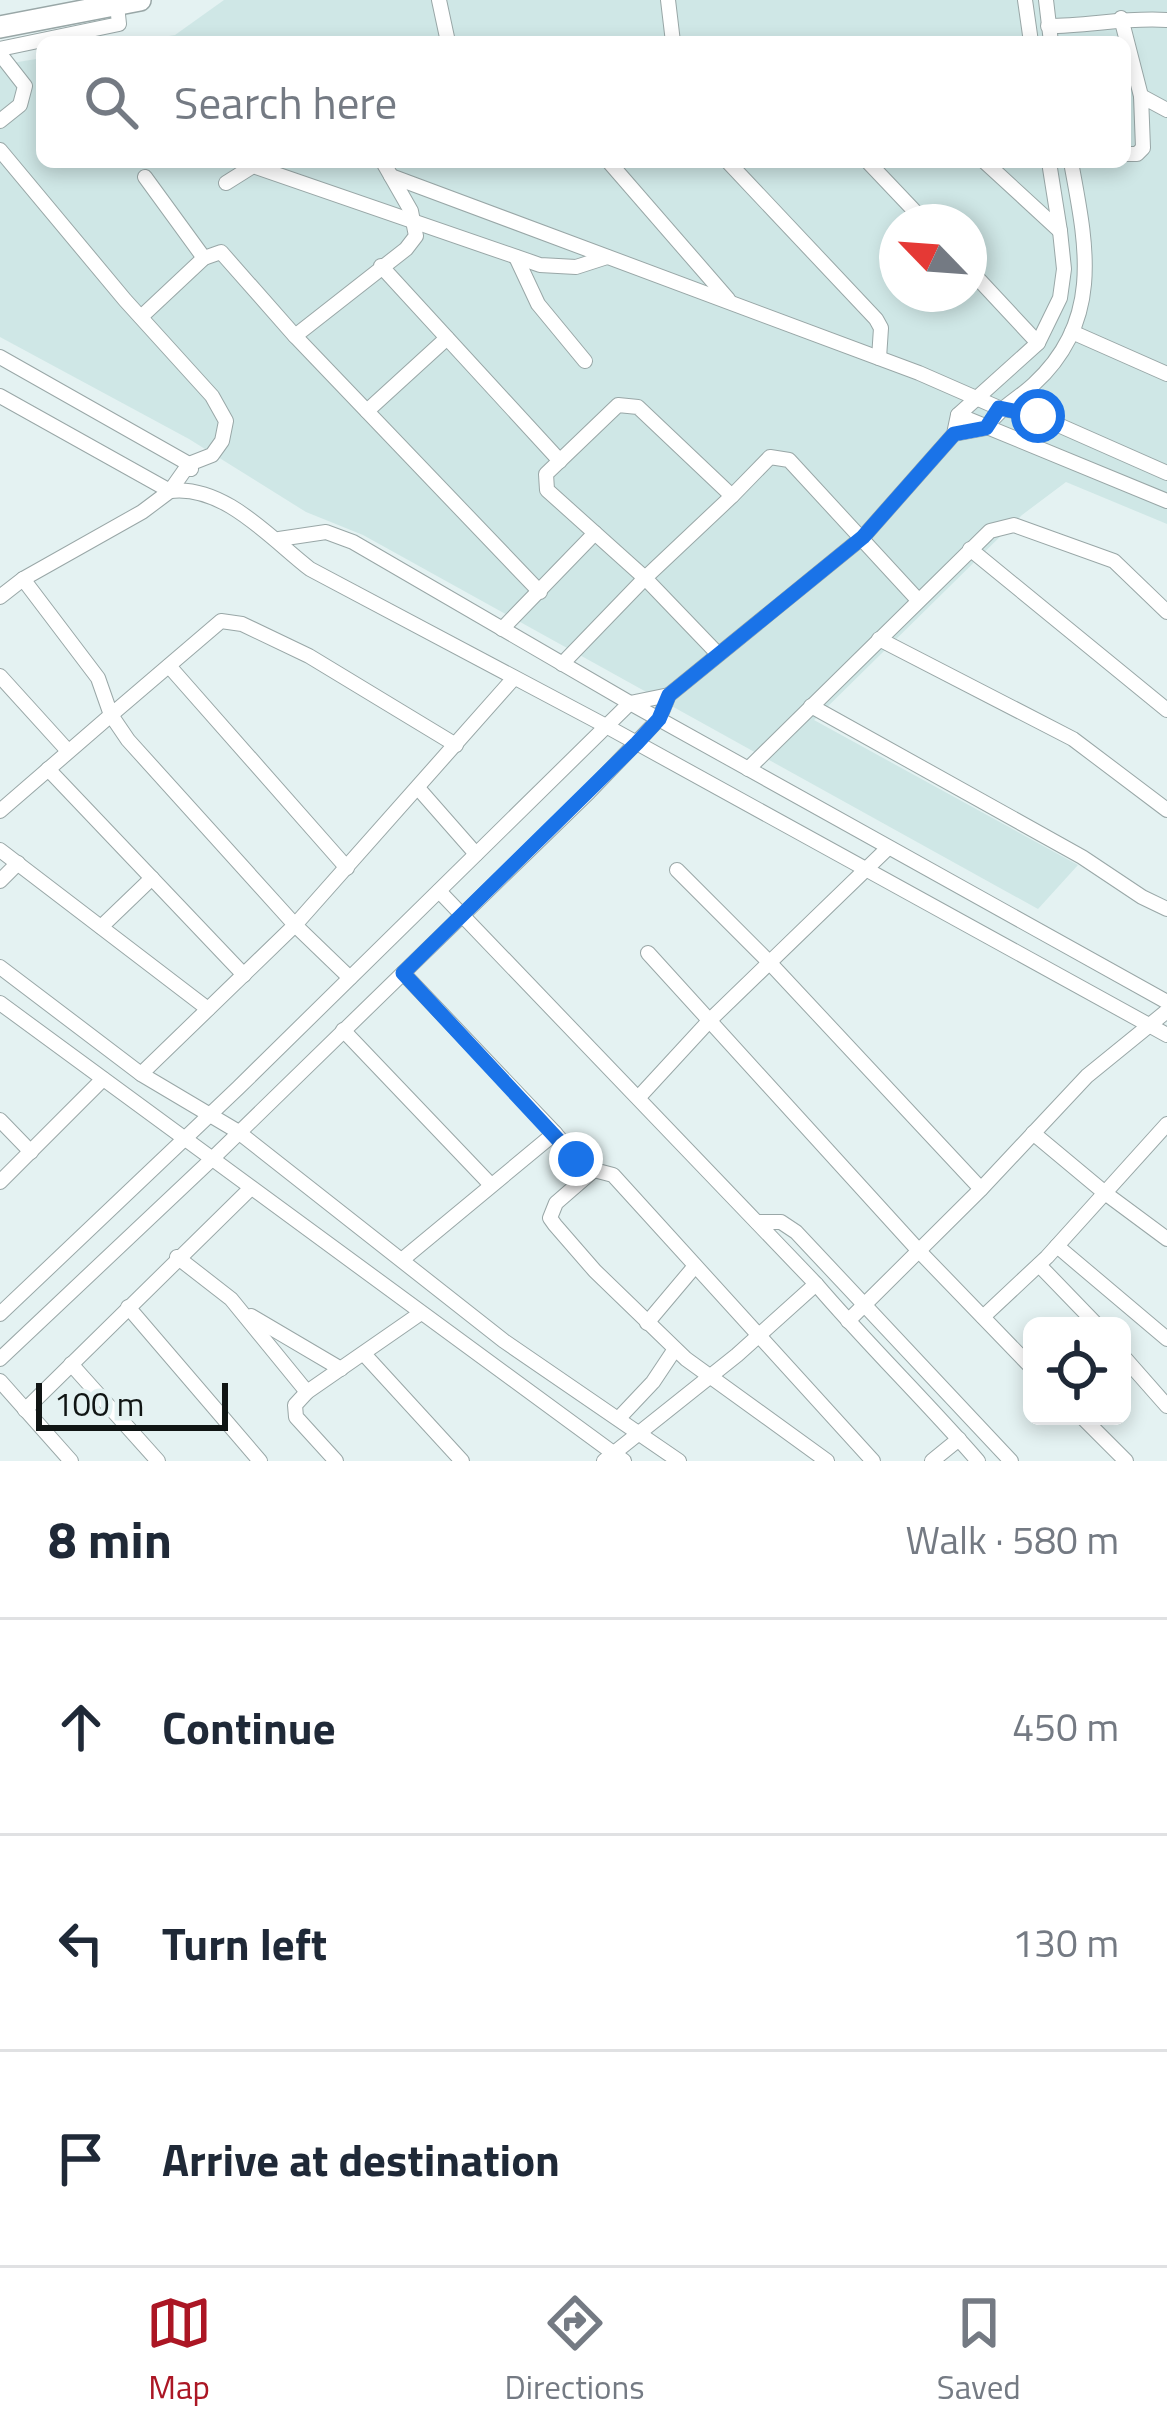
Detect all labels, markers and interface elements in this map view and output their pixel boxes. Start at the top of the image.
search box [36,36,1131,168]
text: Search here [174,68,397,136]
icon: search [78,69,144,135]
north arrow [879,204,987,312]
route start [1011,389,1065,443]
route end [549,1132,603,1186]
map controls [1023,1317,1131,1425]
button: locate [1023,1317,1131,1425]
scale bar [36,1377,228,1430]
text: 100 m [54,1379,144,1429]
text: 8 min [48,1500,172,1578]
text: Walk · 580 m [905,1510,1119,1569]
text: Continue [162,1693,336,1761]
icon: ahead [48,1694,114,1760]
text: 450 m [1012,1697,1119,1756]
text: Turn left [162,1909,327,1977]
icon: left [48,1910,114,1976]
text: 130 m [1012,1913,1119,1972]
text: Arrive at destination [162,2125,560,2193]
icon: arrive [48,2126,114,2192]
tab: Map [146,2290,212,2412]
tab: Directions [505,2290,644,2412]
tab: Saved [937,2290,1021,2412]

